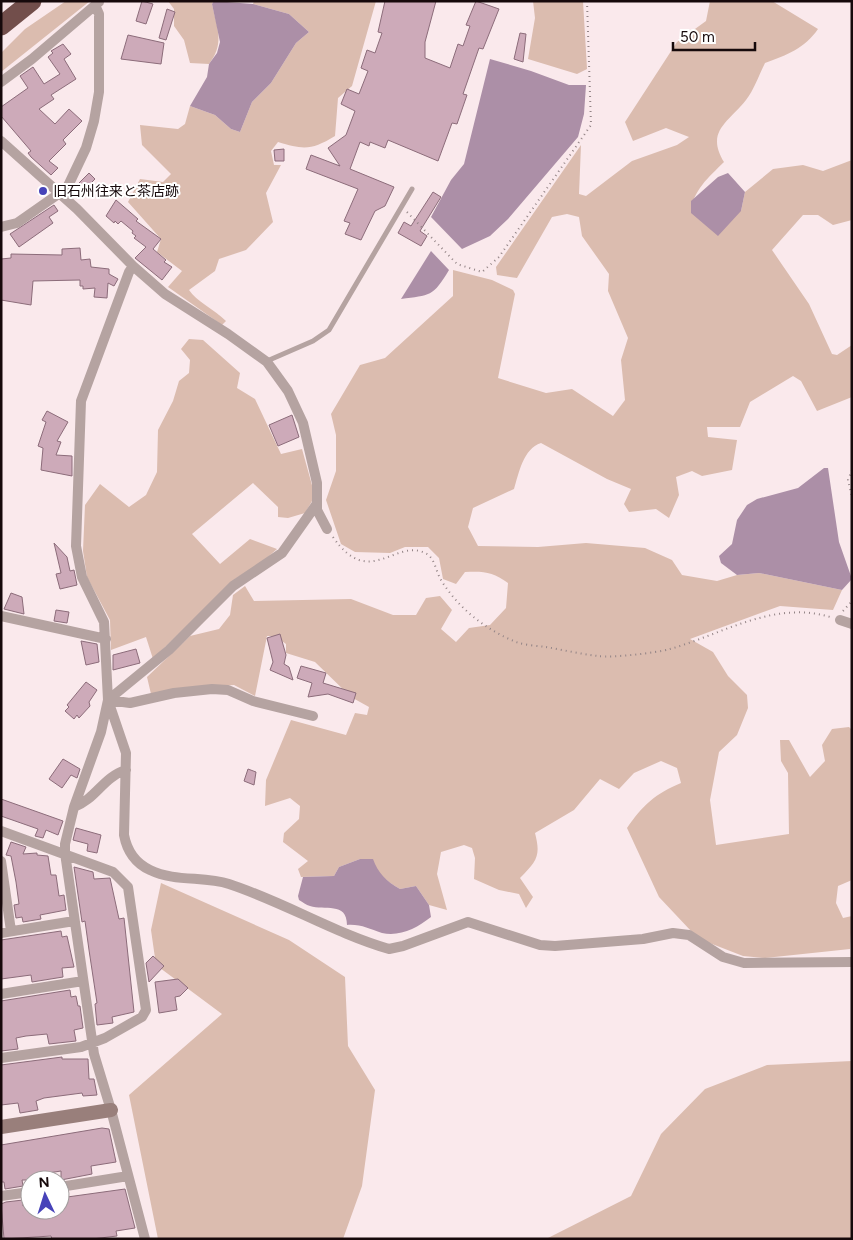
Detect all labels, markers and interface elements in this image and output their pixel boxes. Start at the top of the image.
scale bar [673,20,756,52]
text: 50 m [680,28,715,46]
place label: 旧石州往来と茶店跡 [53,183,179,200]
marker: 旧石州往来と茶店跡 [37,185,49,197]
north arrow [20,1170,70,1220]
text: N [38,1174,50,1191]

